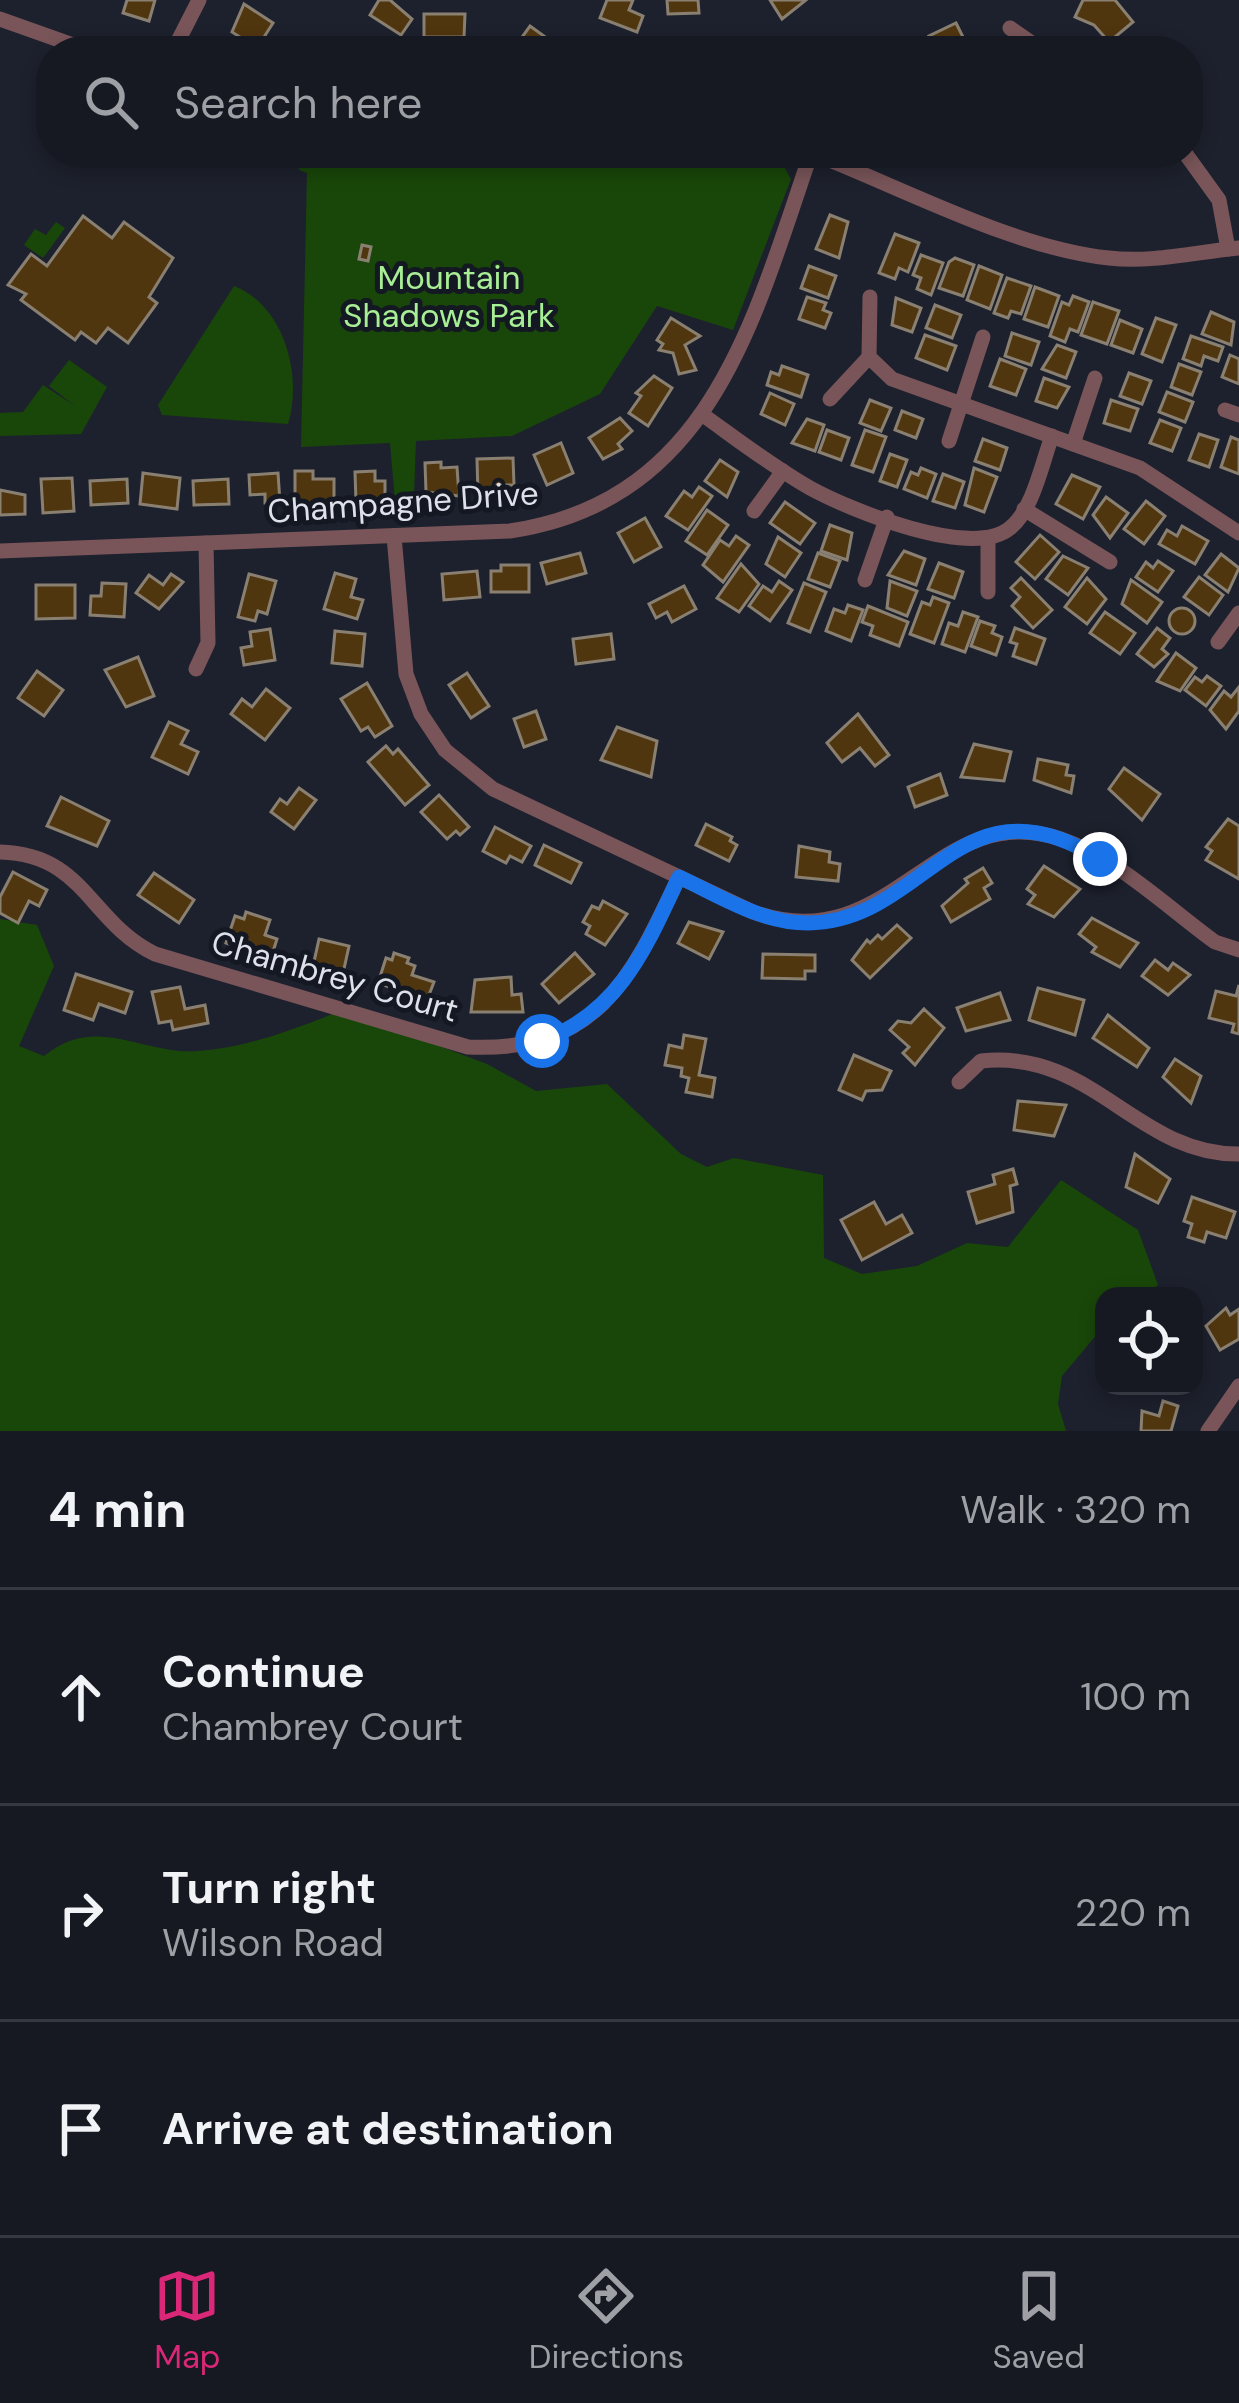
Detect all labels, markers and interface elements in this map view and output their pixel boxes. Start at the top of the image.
search box [36,36,1203,168]
icon: search [78,69,144,135]
text: Search here [174,73,422,132]
park label: Mountain Shadows Park [343,256,555,337]
street label: Champagne Drive [266,471,540,533]
route end [1073,832,1127,886]
street label: Chambrey Court [207,920,463,1032]
route start [515,1014,569,1068]
map controls [1095,1287,1203,1395]
button: locate [1095,1287,1203,1395]
text: 4 min [48,1476,187,1543]
text: Walk · 320 m [960,1484,1191,1535]
text: Continue [162,1642,365,1701]
icon: ahead [48,1664,114,1730]
text: 100 m [1080,1671,1191,1722]
text: Chambrey Court [162,1701,463,1752]
text: Turn right [162,1858,376,1917]
icon: right [48,1880,114,1946]
text: 220 m [1075,1887,1191,1938]
text: Wilson Road [162,1917,384,1968]
icon: arrive [48,2096,114,2162]
text: Arrive at destination [162,2099,614,2158]
tab: Map [154,2263,221,2378]
tab: Directions [529,2263,684,2378]
tab: Saved [992,2263,1085,2378]

